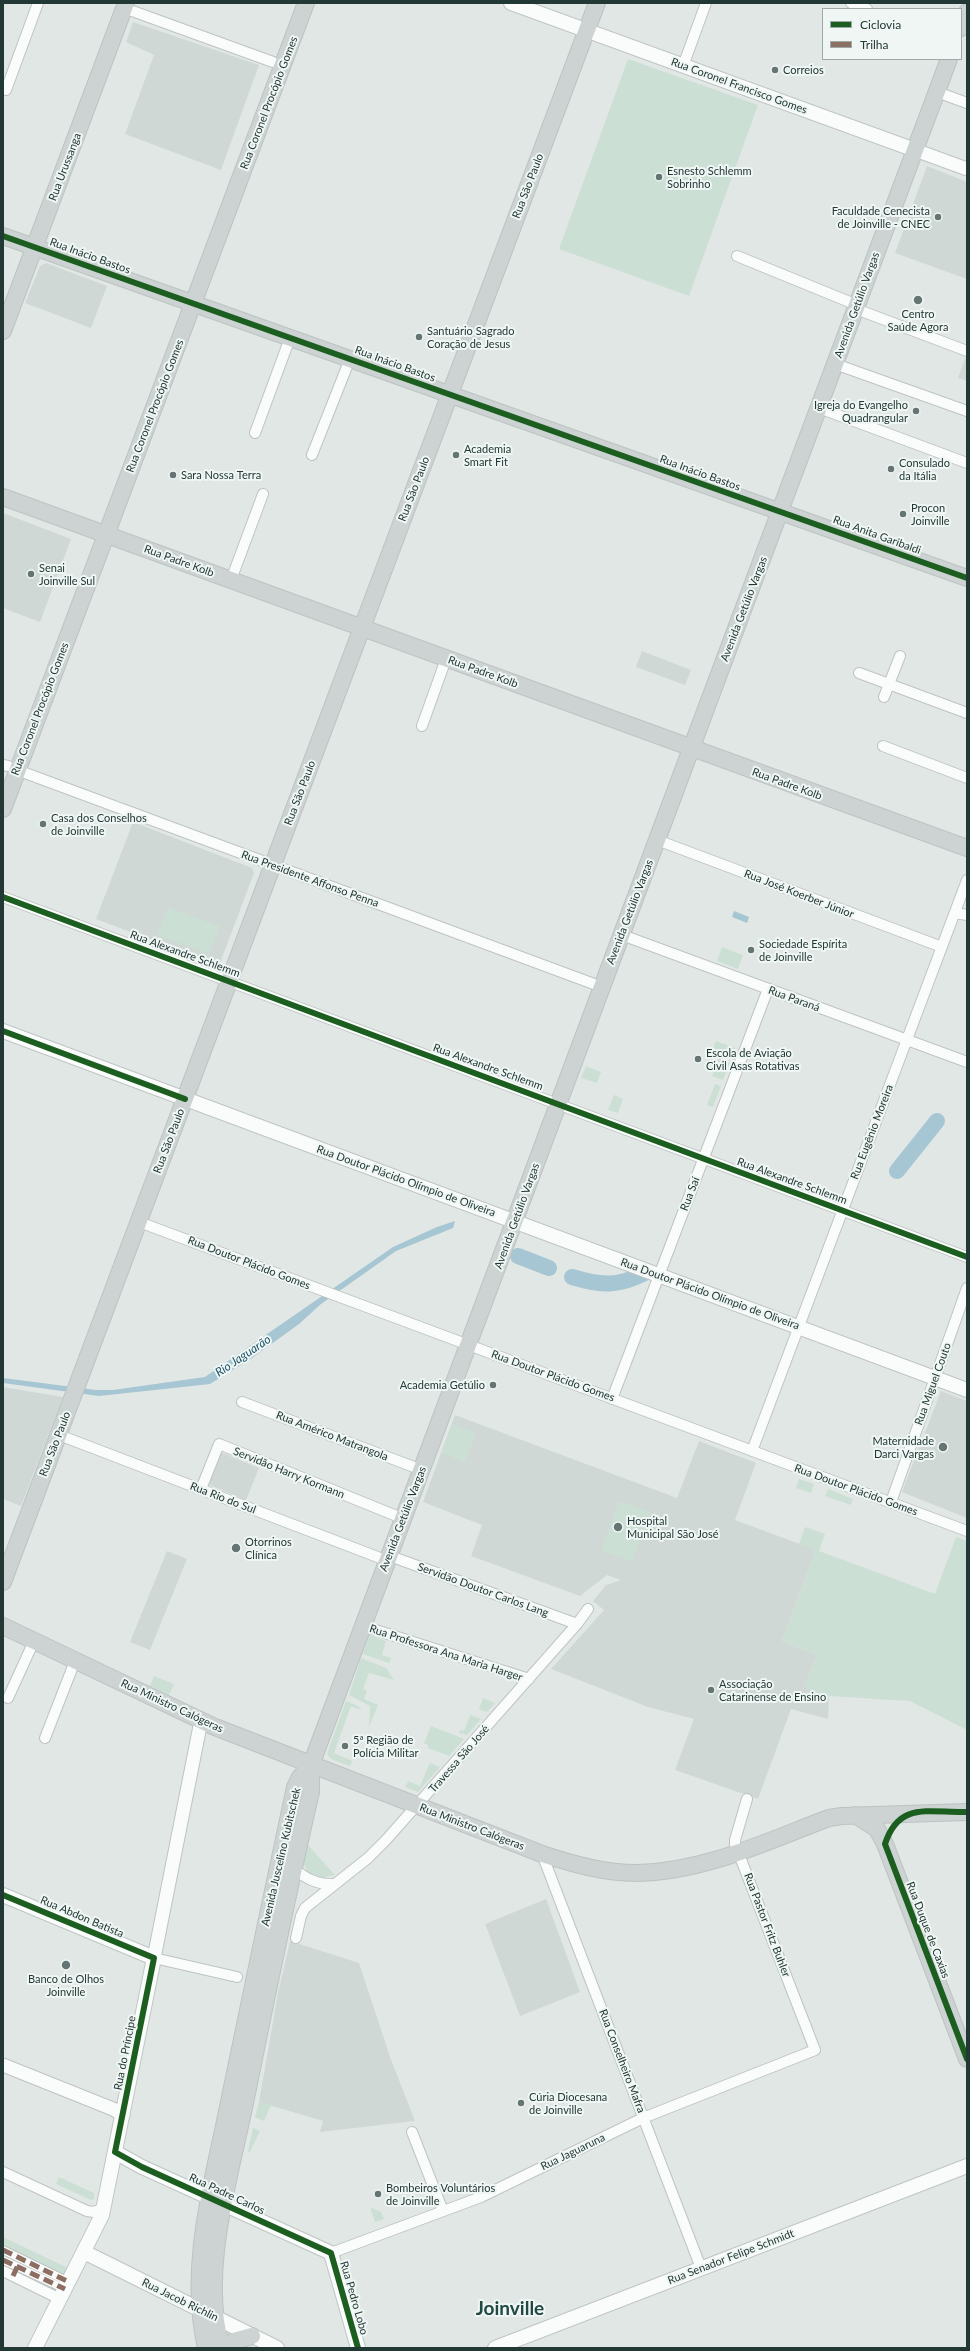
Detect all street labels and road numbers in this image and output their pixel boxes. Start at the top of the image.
street label: Rua Coronel Procópio Gomes [237,35,301,171]
street label: Rua Coronel Francisco Gomes [669,55,809,117]
street label: Rua Urussanga [46,131,84,203]
street label: Rua São Paulo [510,152,546,220]
street label: Rua Inácio Bastos [48,235,132,277]
street label: Avenida Getúlio Vargas [832,250,882,360]
street label: Rua Coronel Procópio Gomes [123,338,187,474]
street label: Rua Inácio Bastos [353,343,437,385]
street label: Rua Inácio Bastos [658,452,742,494]
street label: Rua São Paulo [396,455,432,523]
street label: Rua Anita Garibaldi [831,513,923,557]
street label: Rua Padre Kolb [142,542,216,580]
street label: Avenida Getúlio Vargas [718,555,770,663]
street label: Rua Coronel Procópio Gomes [8,641,72,777]
street label: Rua Padre Kolb [446,653,520,691]
street label: Rua São Paulo [282,759,318,827]
street label: Rua Padre Kolb [750,765,824,803]
street label: Rua Presidente Affonso Penna [239,848,381,910]
street label: Avenida Getúlio Vargas [604,858,656,966]
street label: Rua José Koerber Júnior [742,867,856,921]
street label: Rua Alexandre Schlemm [128,928,242,980]
street label: Rua Paraná [766,984,822,1014]
street label: Rua Alexandre Schlemm [431,1041,545,1093]
street label: Rua Eugênio Moreira [848,1083,896,1181]
street label: Rua São Paulo [151,1107,187,1175]
street label: Rua Doutor Plácido Olímpio de Oliveira [315,1142,497,1220]
street label: Rua Alexandre Schlemm [735,1155,849,1207]
street label: Avenida Getúlio Vargas [492,1161,542,1271]
street label: Rua Saí [678,1175,702,1213]
street label: Rua Doutor Plácido Gomes [186,1233,312,1293]
street label: Rua Doutor Plácido Olímpio de Oliveira [619,1255,801,1333]
street label: Rua Miguel Couto [912,1341,954,1427]
street label: Rua Doutor Plácido Gomes [490,1348,616,1404]
street label: Rua Américo Matrangola [274,1409,390,1463]
street label: Rua São Paulo [37,1410,73,1478]
street label: Servidão Harry Kormann [231,1445,347,1501]
street label: Rua Doutor Plácido Gomes [793,1462,919,1518]
street label: Avenida Getúlio Vargas [377,1465,429,1573]
street label: Rua Rio do Sul [188,1479,258,1517]
street label: Servidão Doutor Carlos Lang [416,1560,550,1620]
street label: Rua Professora Ana Maria Harger [368,1622,524,1684]
street label: Rua Ministro Calógeras [119,1676,225,1736]
street label: Travessa São José [426,1722,492,1796]
street label: Avenida Juscelino Kubitschek [259,1786,303,1928]
street label: Rua Ministro Calógeras [418,1801,526,1853]
street label: Rua Pastor Fritz Buhler [741,1871,793,1979]
street label: Rua Duque de Caxias [903,1880,953,1980]
street label: Rua Abdon Batista [38,1893,126,1941]
street label: Rua Conselheiro Mafra [596,2007,648,2115]
street label: Rua do Príncipe [111,2015,139,2091]
street label: Rua Jaguaruna [539,2131,607,2173]
street label: Rua Padre Carlos [187,2171,267,2217]
street label: Rua Senador Felipe Schmidt [666,2227,796,2287]
street label: Rua Pedro Lobo [337,2260,371,2336]
street label: Rua Jacob Richlin [140,2276,220,2324]

